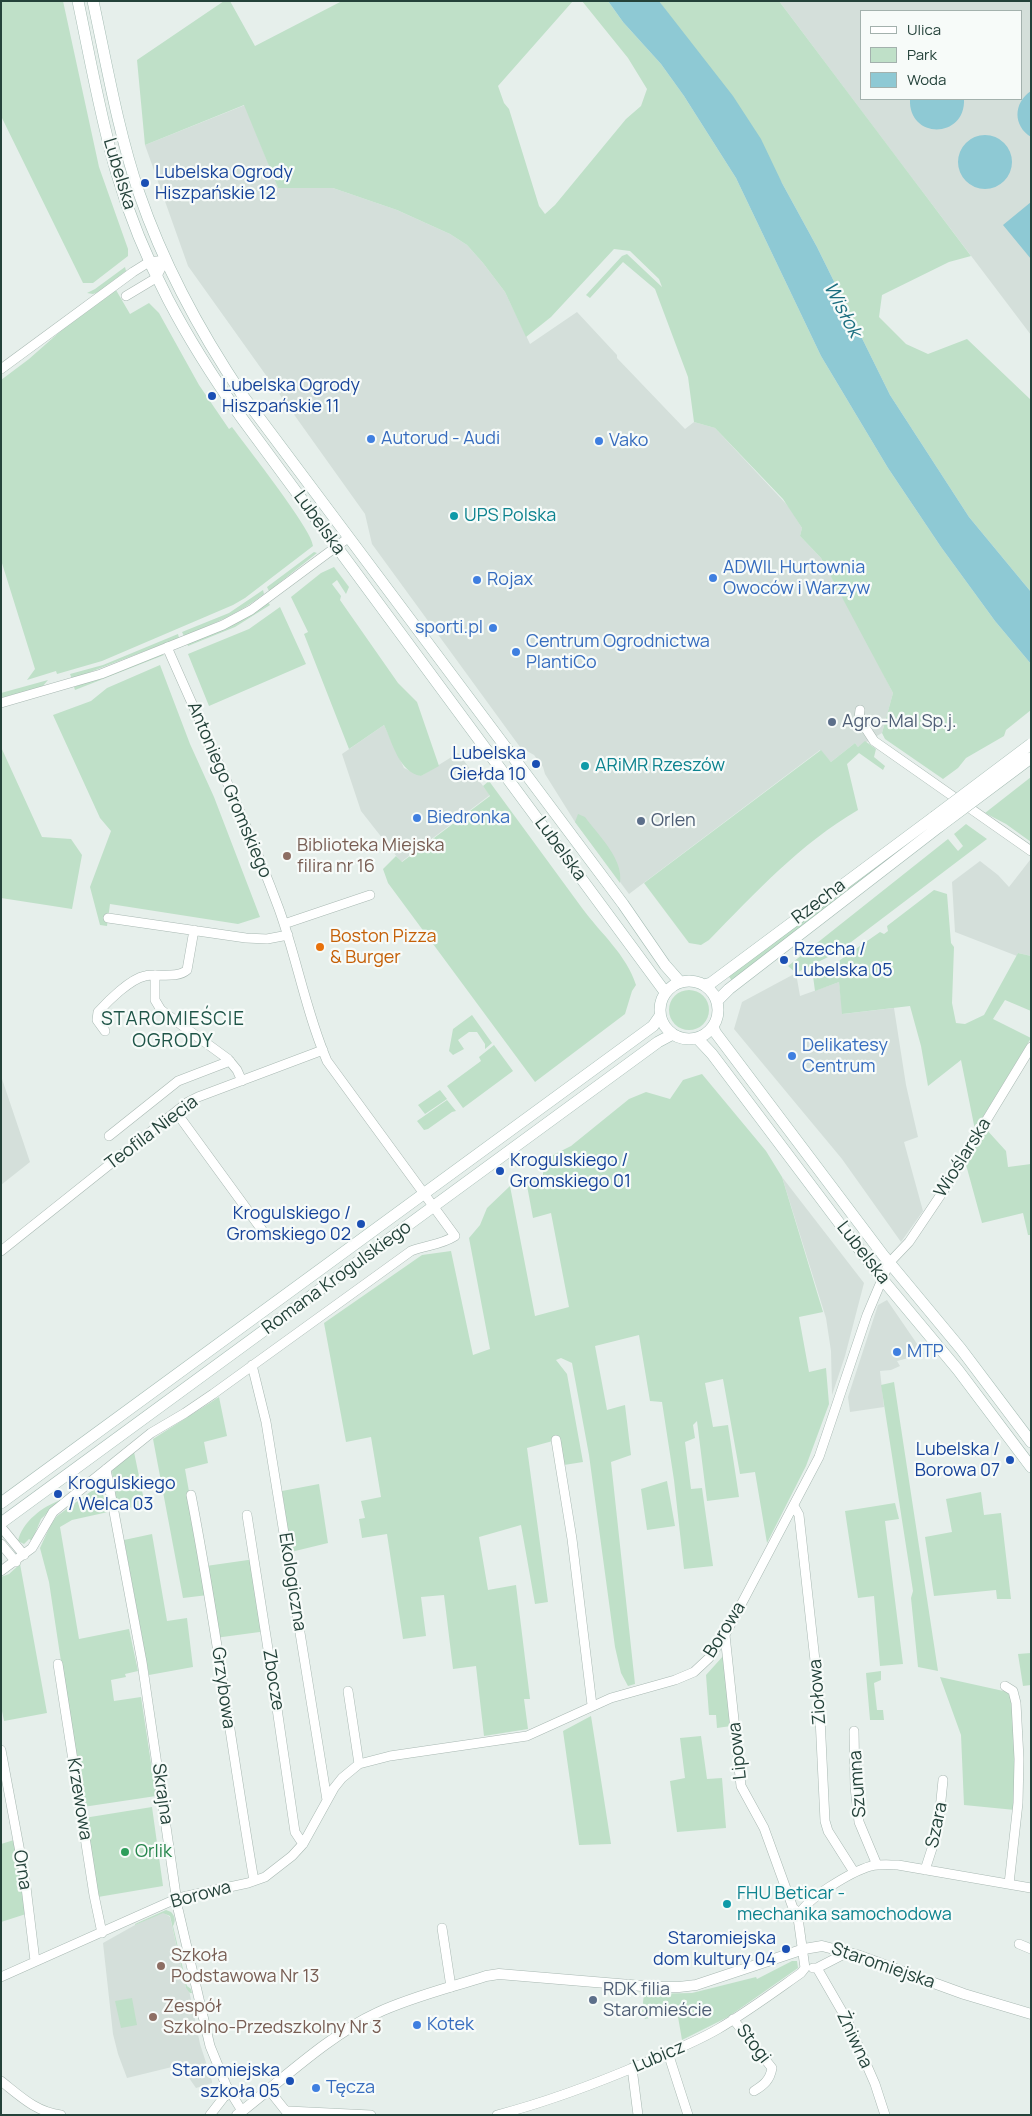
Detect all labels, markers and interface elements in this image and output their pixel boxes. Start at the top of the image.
legend [860,10,1022,100]
text: Ulica [907,19,941,40]
text: Park [907,44,937,65]
text: Woda [907,69,946,90]
street label: Lubelska [98,136,140,212]
place label: Lubelska Ogrody Hiszpańskie 12 [155,162,293,204]
marker: Lubelska Ogrody Hiszpańskie 12 [139,177,151,189]
water label: Wisłok [818,278,866,342]
place label: Lubelska Ogrody Hiszpańskie 11 [222,375,360,418]
marker: Lubelska Ogrody Hiszpańskie 11 [206,390,218,402]
place label: Autorud - Audi [381,428,500,450]
place label: Vako [609,430,648,452]
marker: Autorud - Audi [365,433,377,445]
marker: Vako [593,435,605,447]
street label: Lubelska [289,487,349,559]
place label: UPS Polska [464,505,556,527]
marker: UPS Polska [448,510,460,522]
place label: ADWIL Hurtownia Owoców i Warzyw [723,557,870,600]
place label: Rojax [487,569,533,591]
marker: ADWIL Hurtownia Owoców i Warzyw [707,572,719,584]
marker: Rojax [471,574,483,586]
place label: sporti.pl [415,617,483,639]
marker: sporti.pl [487,622,499,634]
place label: Centrum Ogrodnictwa PlantiCo [526,631,710,674]
marker: Centrum Ogrodnictwa PlantiCo [510,646,522,658]
street label: Antoniego Gromskiego [182,699,276,881]
place label: Agro-Mal Sp.j. [842,711,957,733]
marker: Agro-Mal Sp.j. [826,716,838,728]
place label: Lubelska Giełda 10 [450,743,526,786]
place label: ARiMR Rzeszów [595,755,725,777]
marker: Lubelska Giełda 10 [530,758,542,770]
marker: ARiMR Rzeszów [579,760,591,772]
place label: Biedronka [427,807,510,829]
place label: Orlen [651,810,696,832]
marker: Biedronka [411,812,423,824]
street label: Lubelska [530,813,590,885]
marker: Orlen [635,815,647,827]
place label: Biblioteka Miejska filira nr 16 [297,835,445,878]
marker: Biblioteka Miejska filira nr 16 [281,850,293,862]
street label: Rzecha [788,875,850,929]
place label: Boston Pizza & Burger [330,926,436,969]
place label: Rzecha / Lubelska 05 [794,939,893,982]
marker: Boston Pizza & Burger [314,941,326,953]
marker: Rzecha / Lubelska 05 [778,954,790,966]
district label: STAROMIEŚCIE OGRODY [99,1009,247,1053]
place label: Delikatesy Centrum [802,1035,888,1078]
marker: Delikatesy Centrum [786,1050,798,1062]
street label: Teofila Niecia [102,1091,202,1175]
street label: Wioślarska [930,1114,996,1202]
place label: Krogulskiego / Gromskiego 01 [510,1150,631,1192]
marker: Krogulskiego / Gromskiego 01 [494,1165,506,1177]
place label: Krogulskiego / Gromskiego 02 [227,1203,351,1246]
street label: Romana Krogulskiego [258,1217,416,1339]
street label: Lubelska [832,1217,894,1289]
marker: Krogulskiego / Gromskiego 02 [355,1218,367,1230]
place label: MTP [907,1341,944,1363]
marker: MTP [891,1346,903,1358]
place label: Lubelska / Borowa 07 [915,1439,1000,1482]
marker: Lubelska / Borowa 07 [1004,1454,1016,1466]
place label: Krogulskiego / Welca 03 [68,1473,176,1516]
marker: Krogulskiego / Welca 03 [52,1488,64,1500]
street label: Ekologiczna [274,1531,310,1633]
street label: Borowa [700,1598,750,1662]
street label: Grzybowa [207,1646,239,1730]
street label: Zbocze [258,1648,288,1712]
street label: Ziołowa [805,1658,831,1726]
street label: Lipowa [724,1721,752,1781]
street label: Szumna [845,1750,871,1818]
street label: Krzewowa [62,1756,96,1842]
street label: Skrajna [147,1762,177,1826]
street label: Szara [922,1800,952,1850]
place label: Orlik [135,1841,172,1863]
marker: Orlik [119,1846,131,1858]
street label: Orna [8,1848,36,1892]
street label: Borowa [168,1877,234,1913]
place label: FHU Beticar - mechanika samochodowa [737,1883,952,1926]
marker: FHU Beticar - mechanika samochodowa [721,1898,733,1910]
place label: Staromiejska dom kultury 04 [653,1928,776,1970]
street label: Staromiejska [828,1938,938,1994]
marker: Staromiejska dom kultury 04 [780,1943,792,1955]
place label: Szkoła Podstawowa Nr 13 [171,1945,319,1988]
marker: Szkoła Podstawowa Nr 13 [155,1960,167,1972]
place label: RDK filia Staromieście [603,1979,712,2022]
marker: RDK filia Staromieście [587,1994,599,2006]
place label: Zespół Szkolno-Przedszkolny Nr 3 [163,1996,382,2038]
street label: Żniwna [831,2008,877,2072]
marker: Zespół Szkolno-Przedszkolny Nr 3 [147,2011,159,2023]
place label: Kotek [427,2014,474,2036]
marker: Kotek [411,2019,423,2031]
street label: Stogi [731,2020,775,2068]
street label: Lubicz [630,2036,688,2078]
place label: Staromiejska szkoła 05 [172,2060,280,2102]
marker: Staromiejska szkoła 05 [284,2075,296,2087]
place label: Tęcza [326,2077,375,2099]
marker: Tęcza [310,2082,322,2094]

